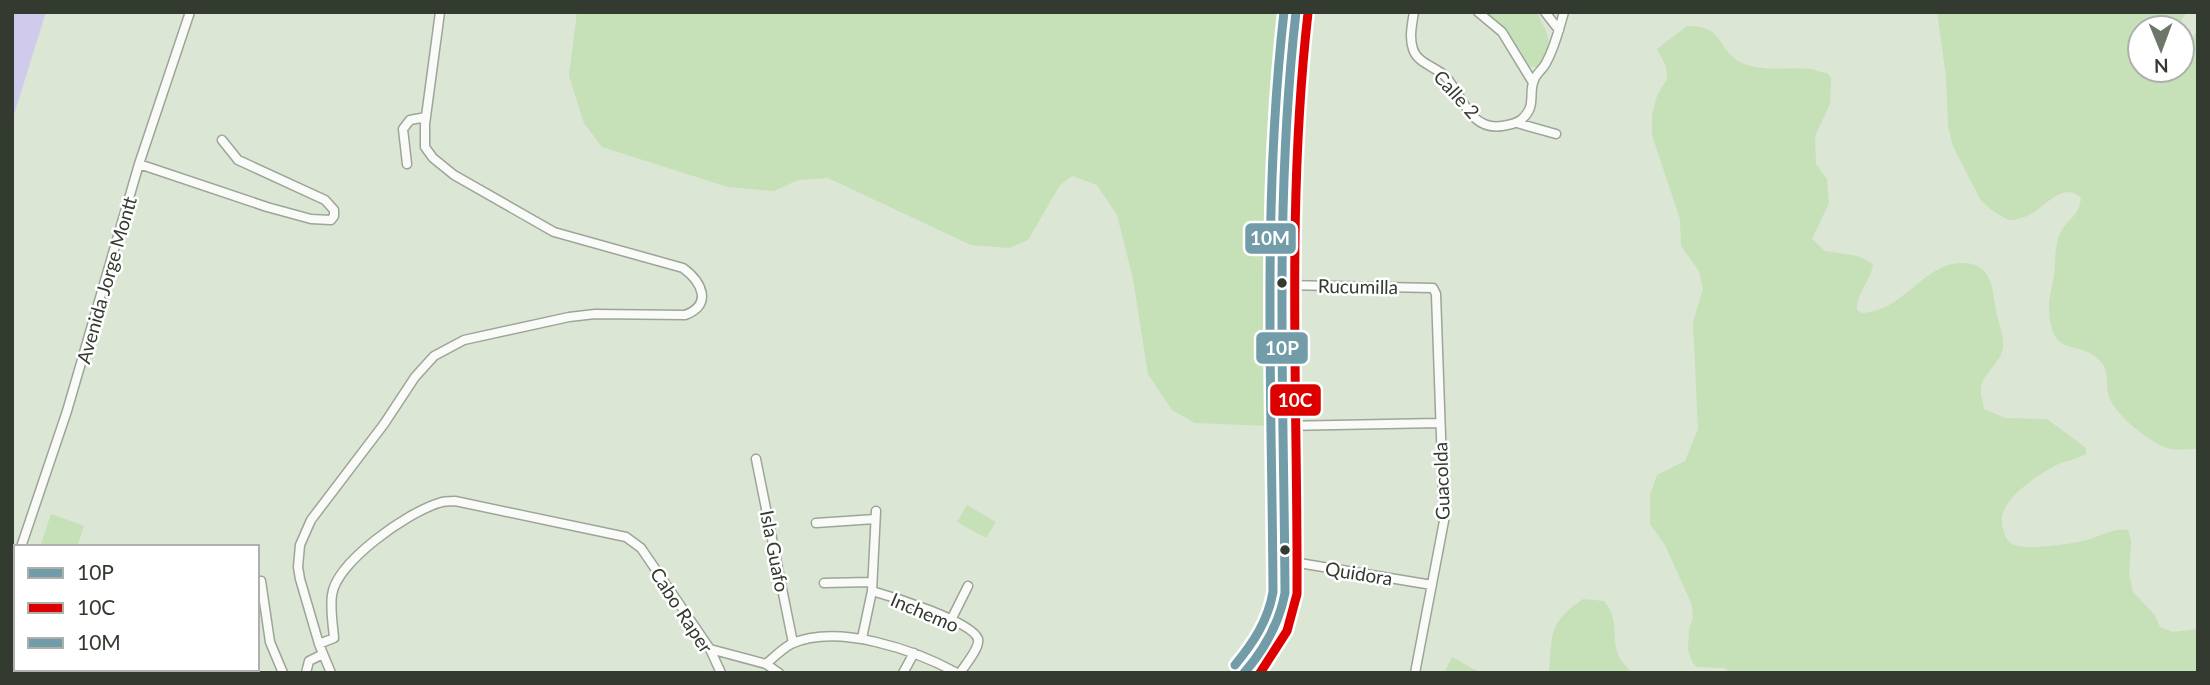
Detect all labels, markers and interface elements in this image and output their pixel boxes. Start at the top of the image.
north arrow [2126,14,2196,84]
text: N [2154,55,2169,78]
street label: Calle 2 [1429,65,1485,123]
street label: Avenida Jorge Montt [71,194,141,366]
line badge: 10M [1244,222,1297,255]
text: 10M [1250,226,1290,249]
street label: Rucumilla [1318,274,1398,298]
unlabelled marker [1275,276,1289,290]
line badge: 10P [1255,331,1309,365]
text: 10P [1265,336,1299,359]
line badge: 10C [1269,383,1322,417]
text: 10C [1278,388,1313,411]
street label: Guacolda [1428,442,1454,520]
street label: Isla Guafo [756,508,794,594]
unlabelled marker [1278,543,1292,557]
legend [14,545,259,671]
street label: Quidora [1324,556,1394,590]
text: 10P [77,559,114,584]
street label: Cabo Raper [646,563,718,657]
street label: Inchemo [887,587,963,637]
text: 10C [77,594,115,619]
text: 10M [77,629,121,654]

